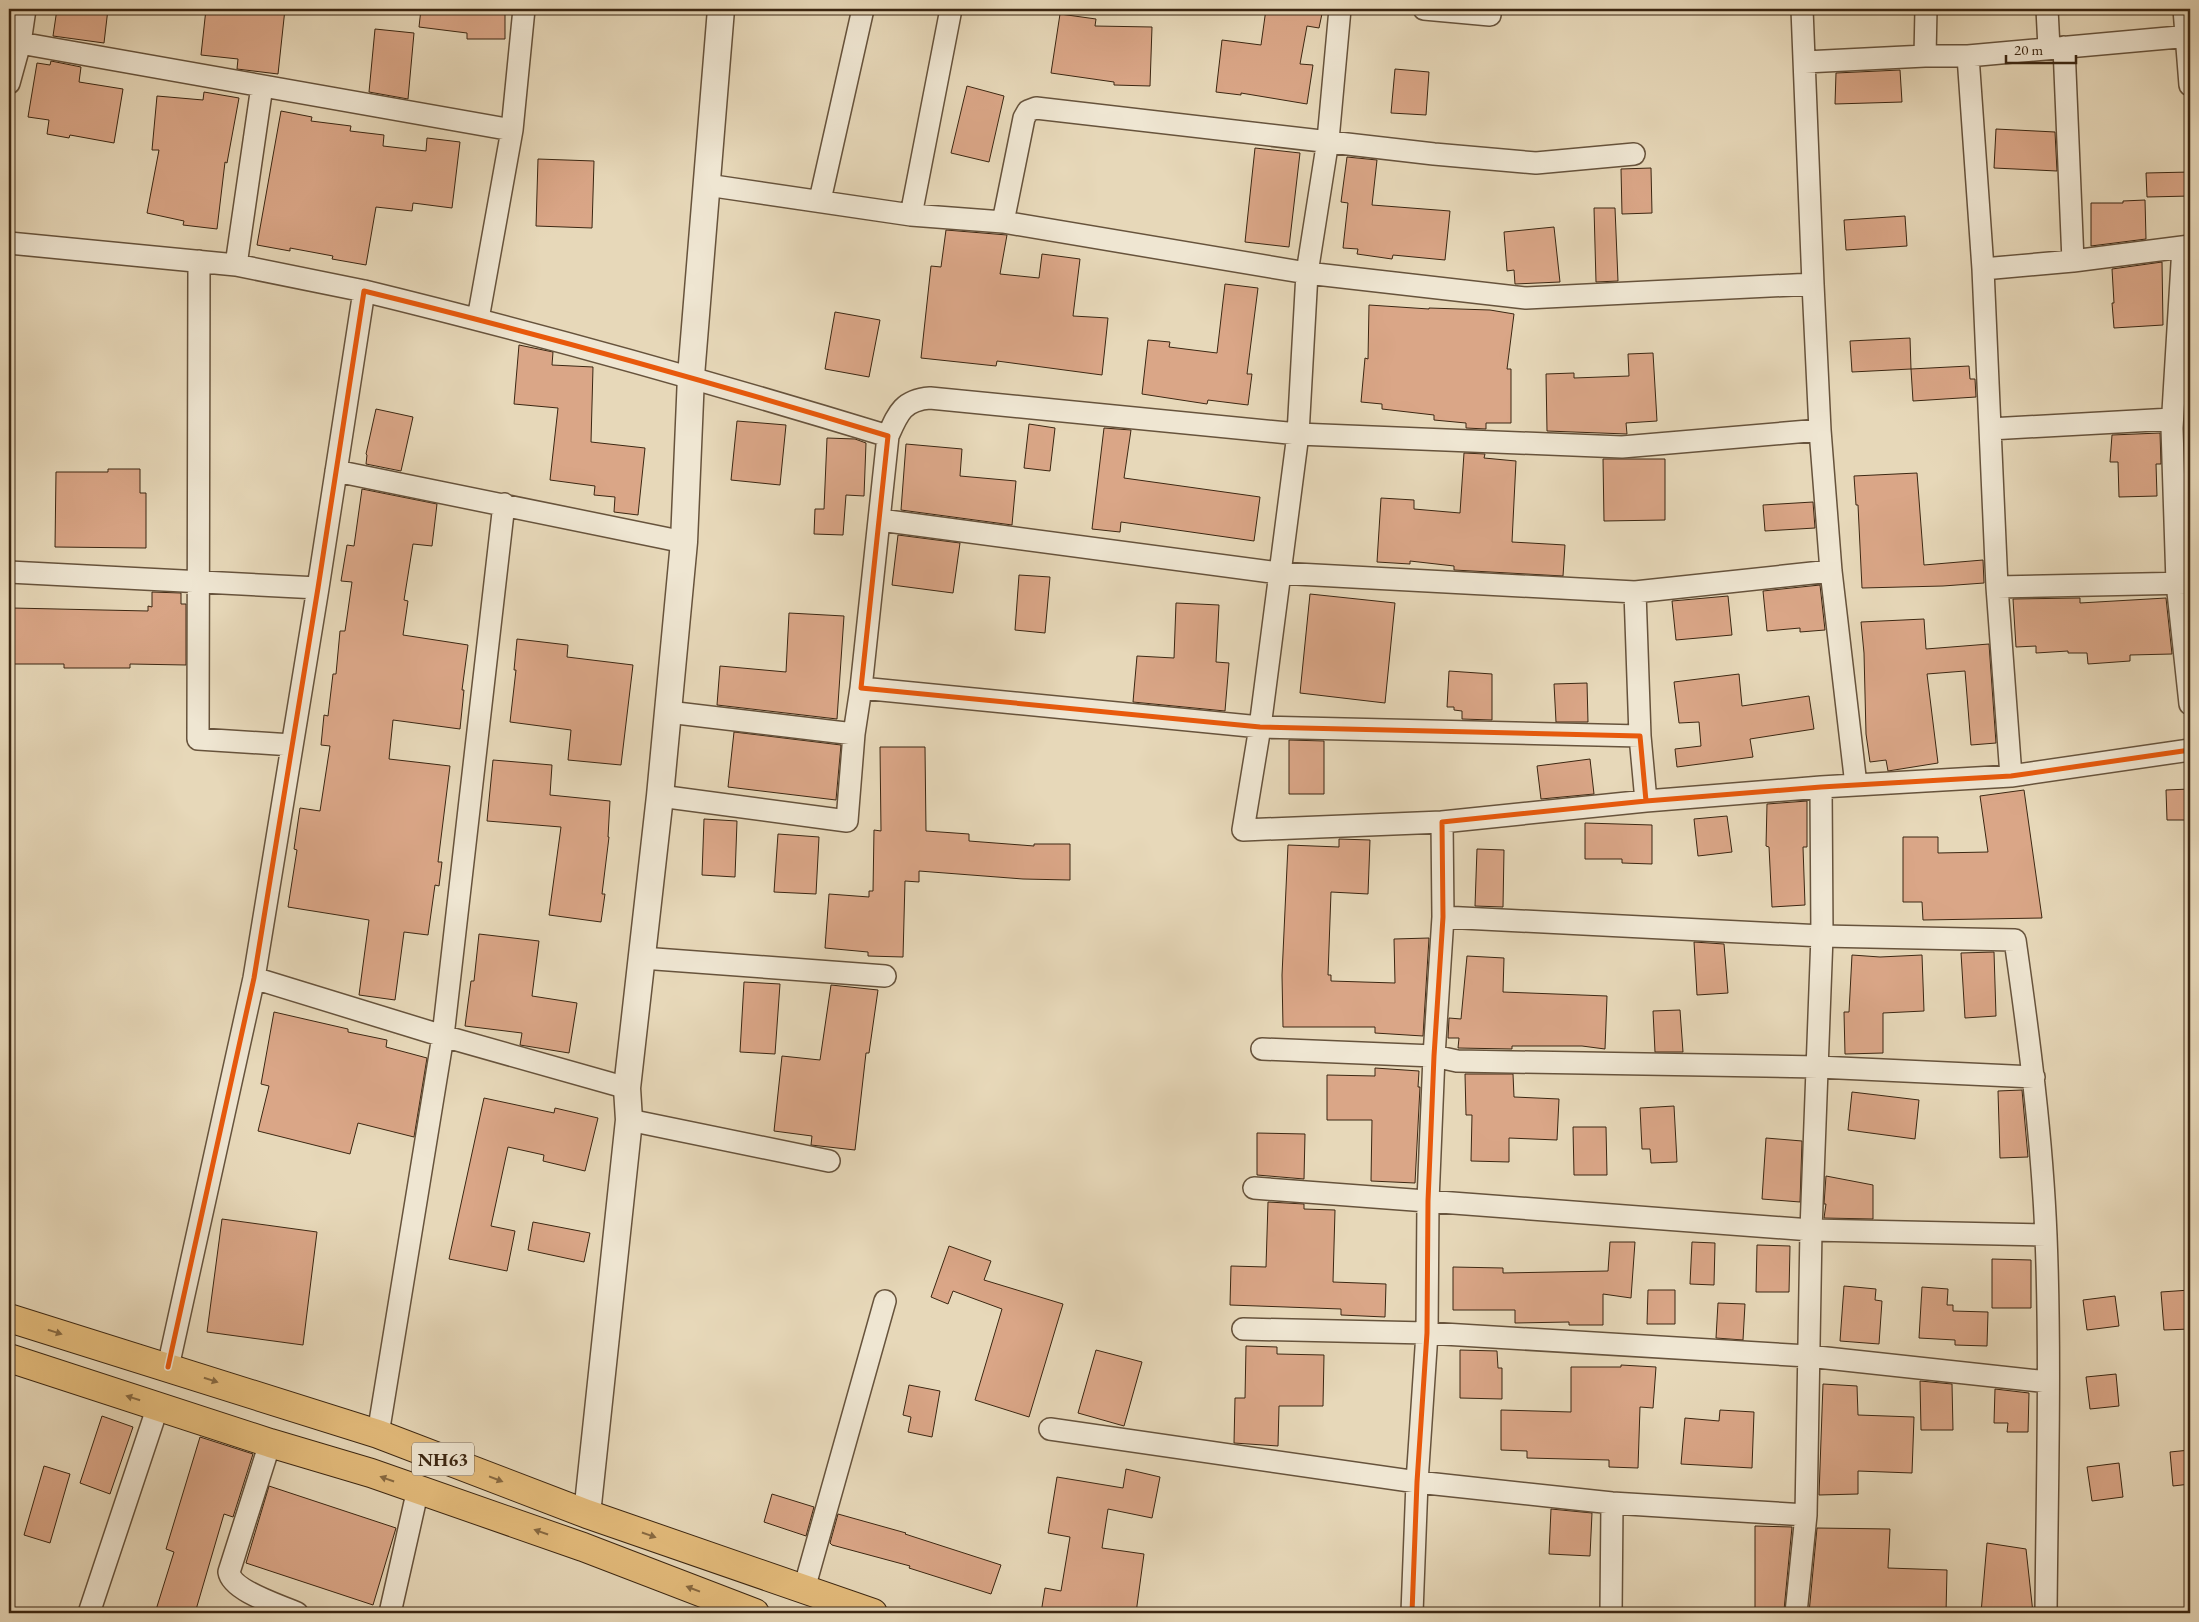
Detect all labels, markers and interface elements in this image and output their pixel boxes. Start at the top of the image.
scale bar [2006,32,2076,64]
text: 20 m [2014,40,2043,59]
one-way arrow [48,1329,63,1337]
one-way arrow [203,1377,218,1385]
one-way arrow [125,1393,140,1401]
road number: NH63 [412,1442,474,1476]
one-way arrow [380,1474,395,1482]
one-way arrow [489,1476,504,1483]
one-way arrow [533,1528,548,1536]
one-way arrow [642,1531,657,1539]
one-way arrow [685,1585,700,1593]

